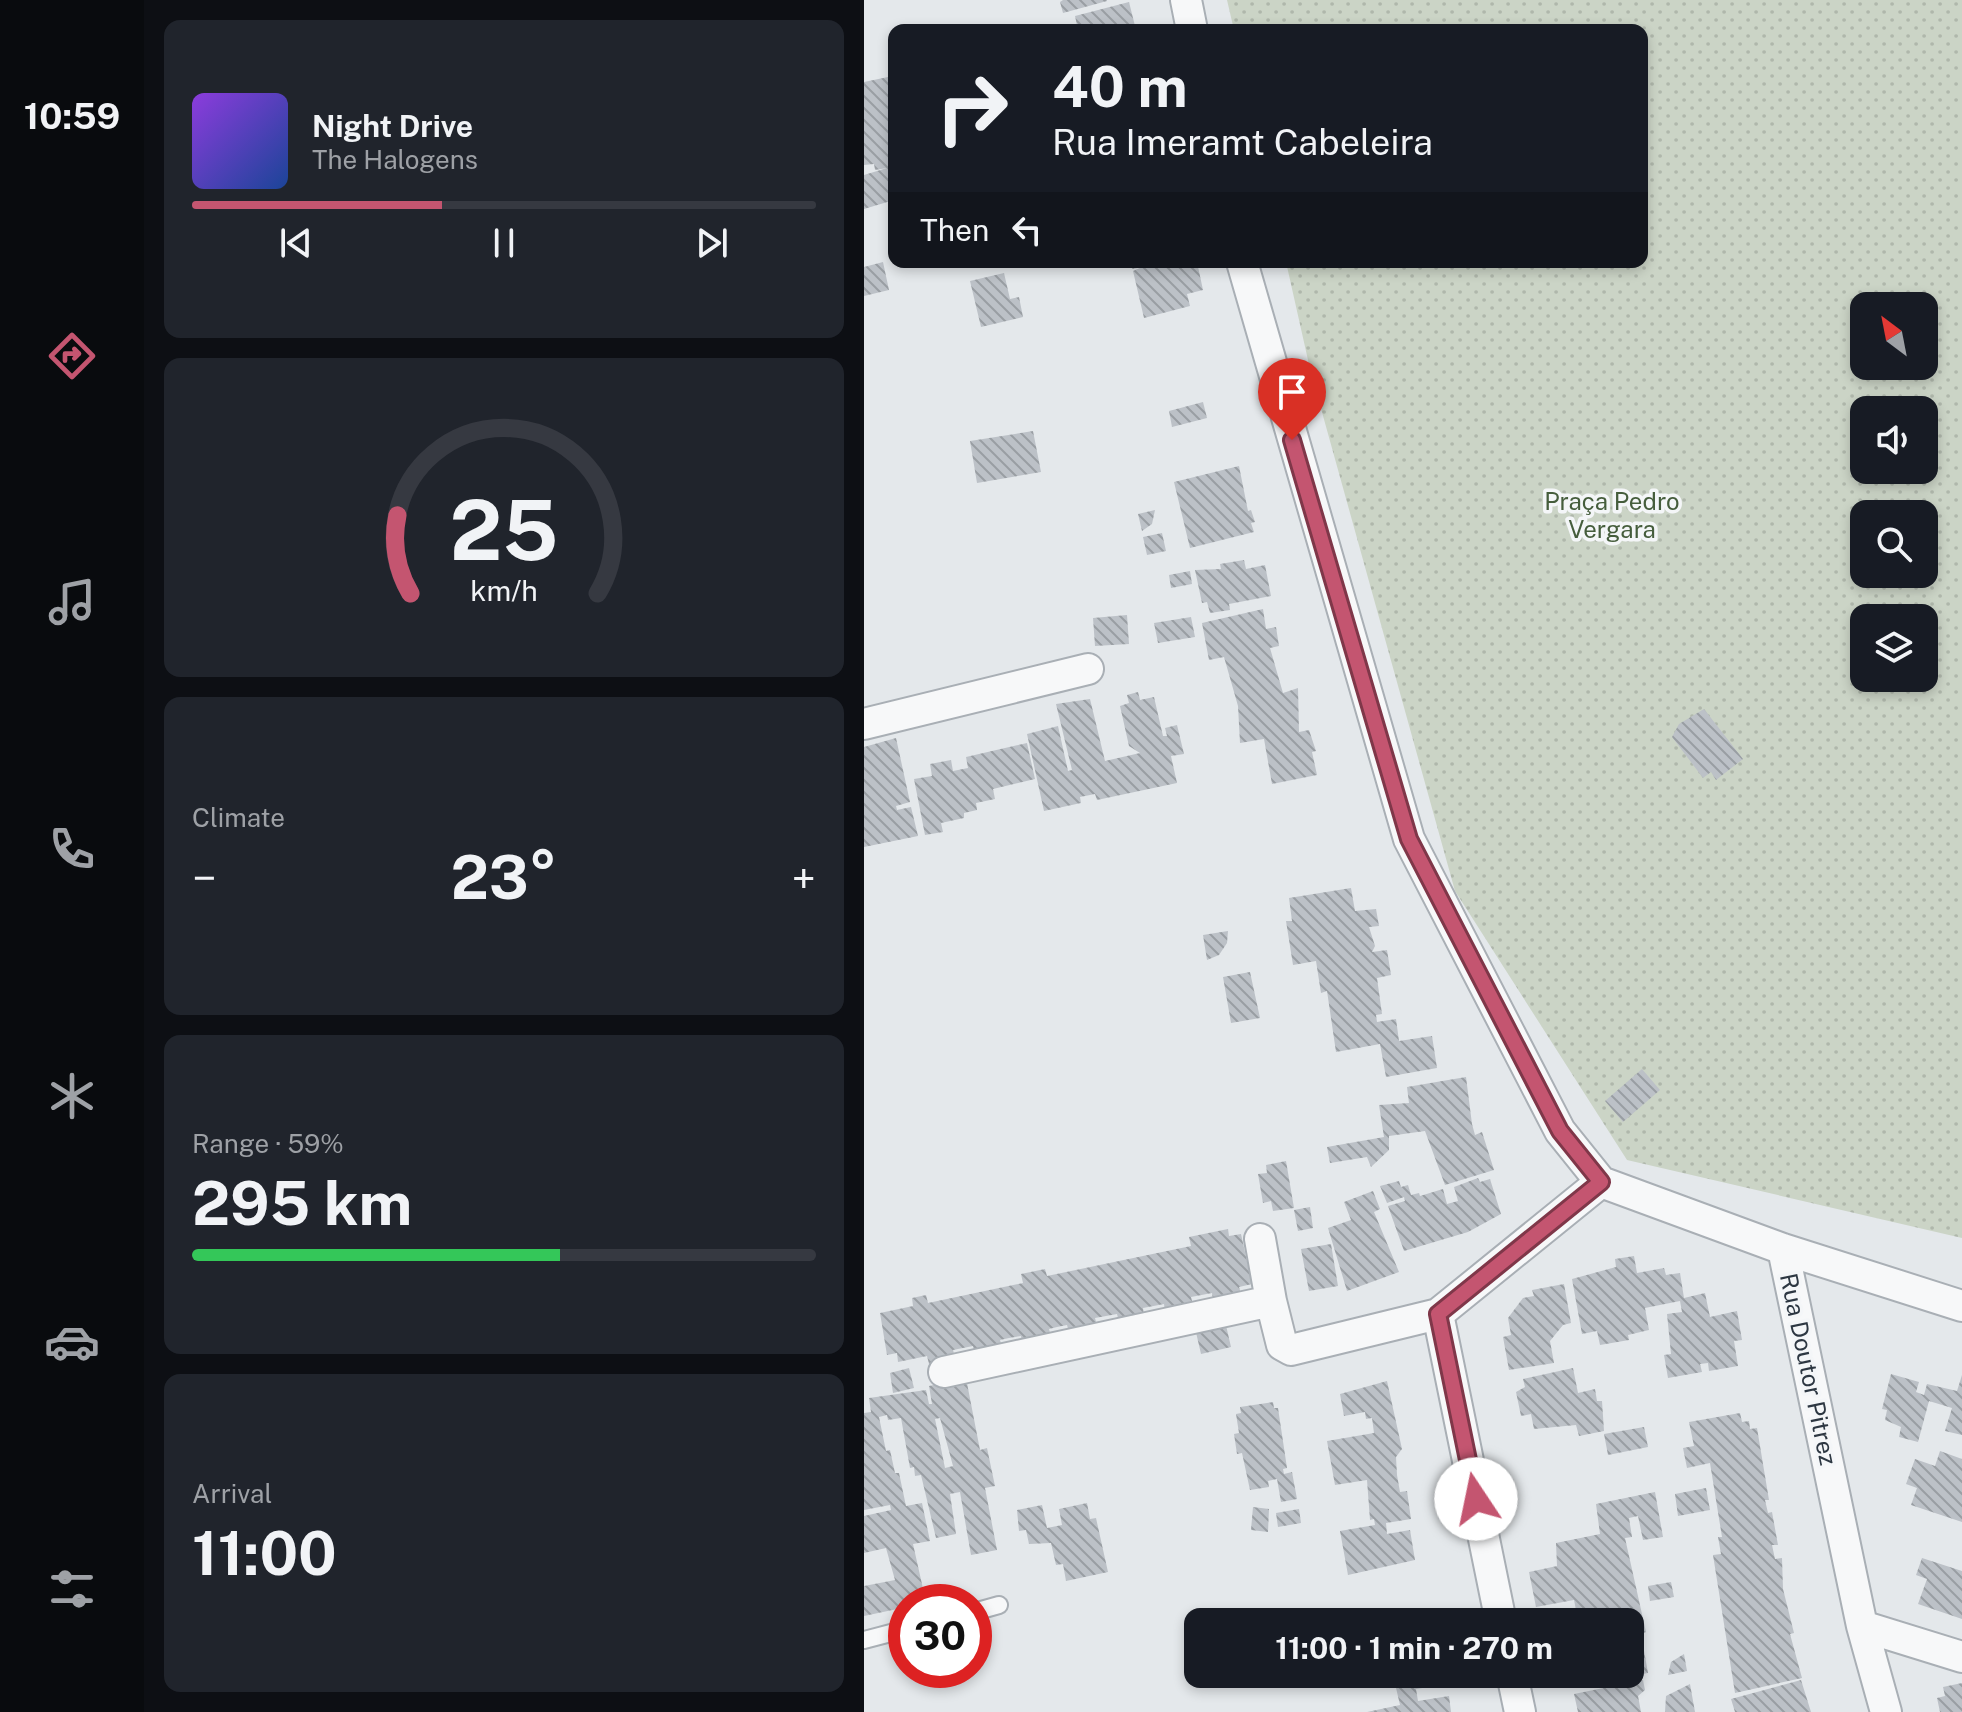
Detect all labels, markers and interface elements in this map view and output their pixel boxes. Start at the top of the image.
text: 40 m [1052,54,1188,120]
icon: right [920,56,1024,160]
text: 10:59 [24,95,120,137]
text: Night Drive [312,108,473,144]
text: Rua Imeramt Cabeleira [1052,121,1433,163]
text: The Halogens [312,144,478,175]
icon: left [1005,208,1049,252]
text: Then [920,212,989,248]
icon: previous [274,221,318,265]
icon: pause [482,221,526,265]
icon: next [690,221,734,265]
north arrow [1850,292,1938,380]
map controls [1850,292,1938,692]
icon: directions [44,328,100,384]
pin [1258,358,1326,440]
icon: arrive [1270,370,1314,414]
button: sound [1850,396,1938,484]
text: 25 [450,480,558,578]
park label: Praça Pedro Vergara [1544,487,1680,543]
button: search [1850,500,1938,588]
icon: music [44,574,100,630]
text: km/h [470,574,538,607]
button: layers [1850,604,1938,692]
text: Climate [192,802,285,833]
icon: phone [44,821,100,877]
text: 23° [451,842,557,913]
text: − [192,852,216,904]
text: + [792,852,816,904]
icon: climate [44,1068,100,1124]
text: Range · 59% [192,1128,344,1159]
text: 295 km [192,1168,412,1239]
street label: Rua Doutor Pitrez [1775,1270,1843,1468]
icon: car [44,1314,100,1370]
position arrow [1434,1457,1518,1541]
text: Arrival [192,1478,272,1509]
text: 11:00 [192,1518,337,1589]
icon: filters [44,1561,100,1617]
speed limit sign: 30 [888,1584,992,1688]
text: 11:00 · 1 min · 270 m [1275,1630,1553,1666]

